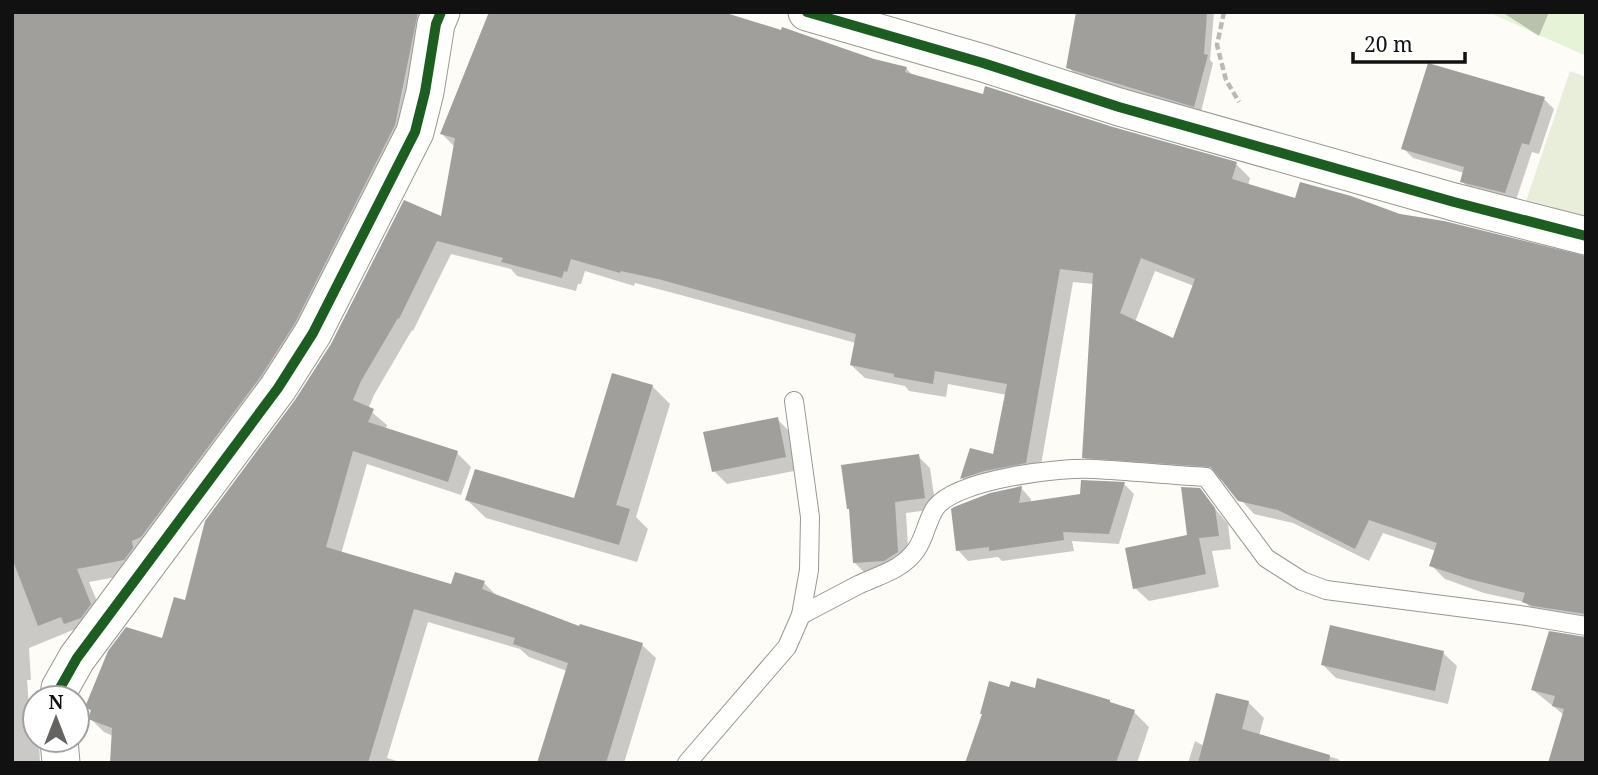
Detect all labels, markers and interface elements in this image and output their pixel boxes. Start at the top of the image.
scale bar [1353,21,1465,65]
text: 20 m [1364,30,1413,58]
north arrow [21,684,91,754]
text: N [49,689,64,715]

